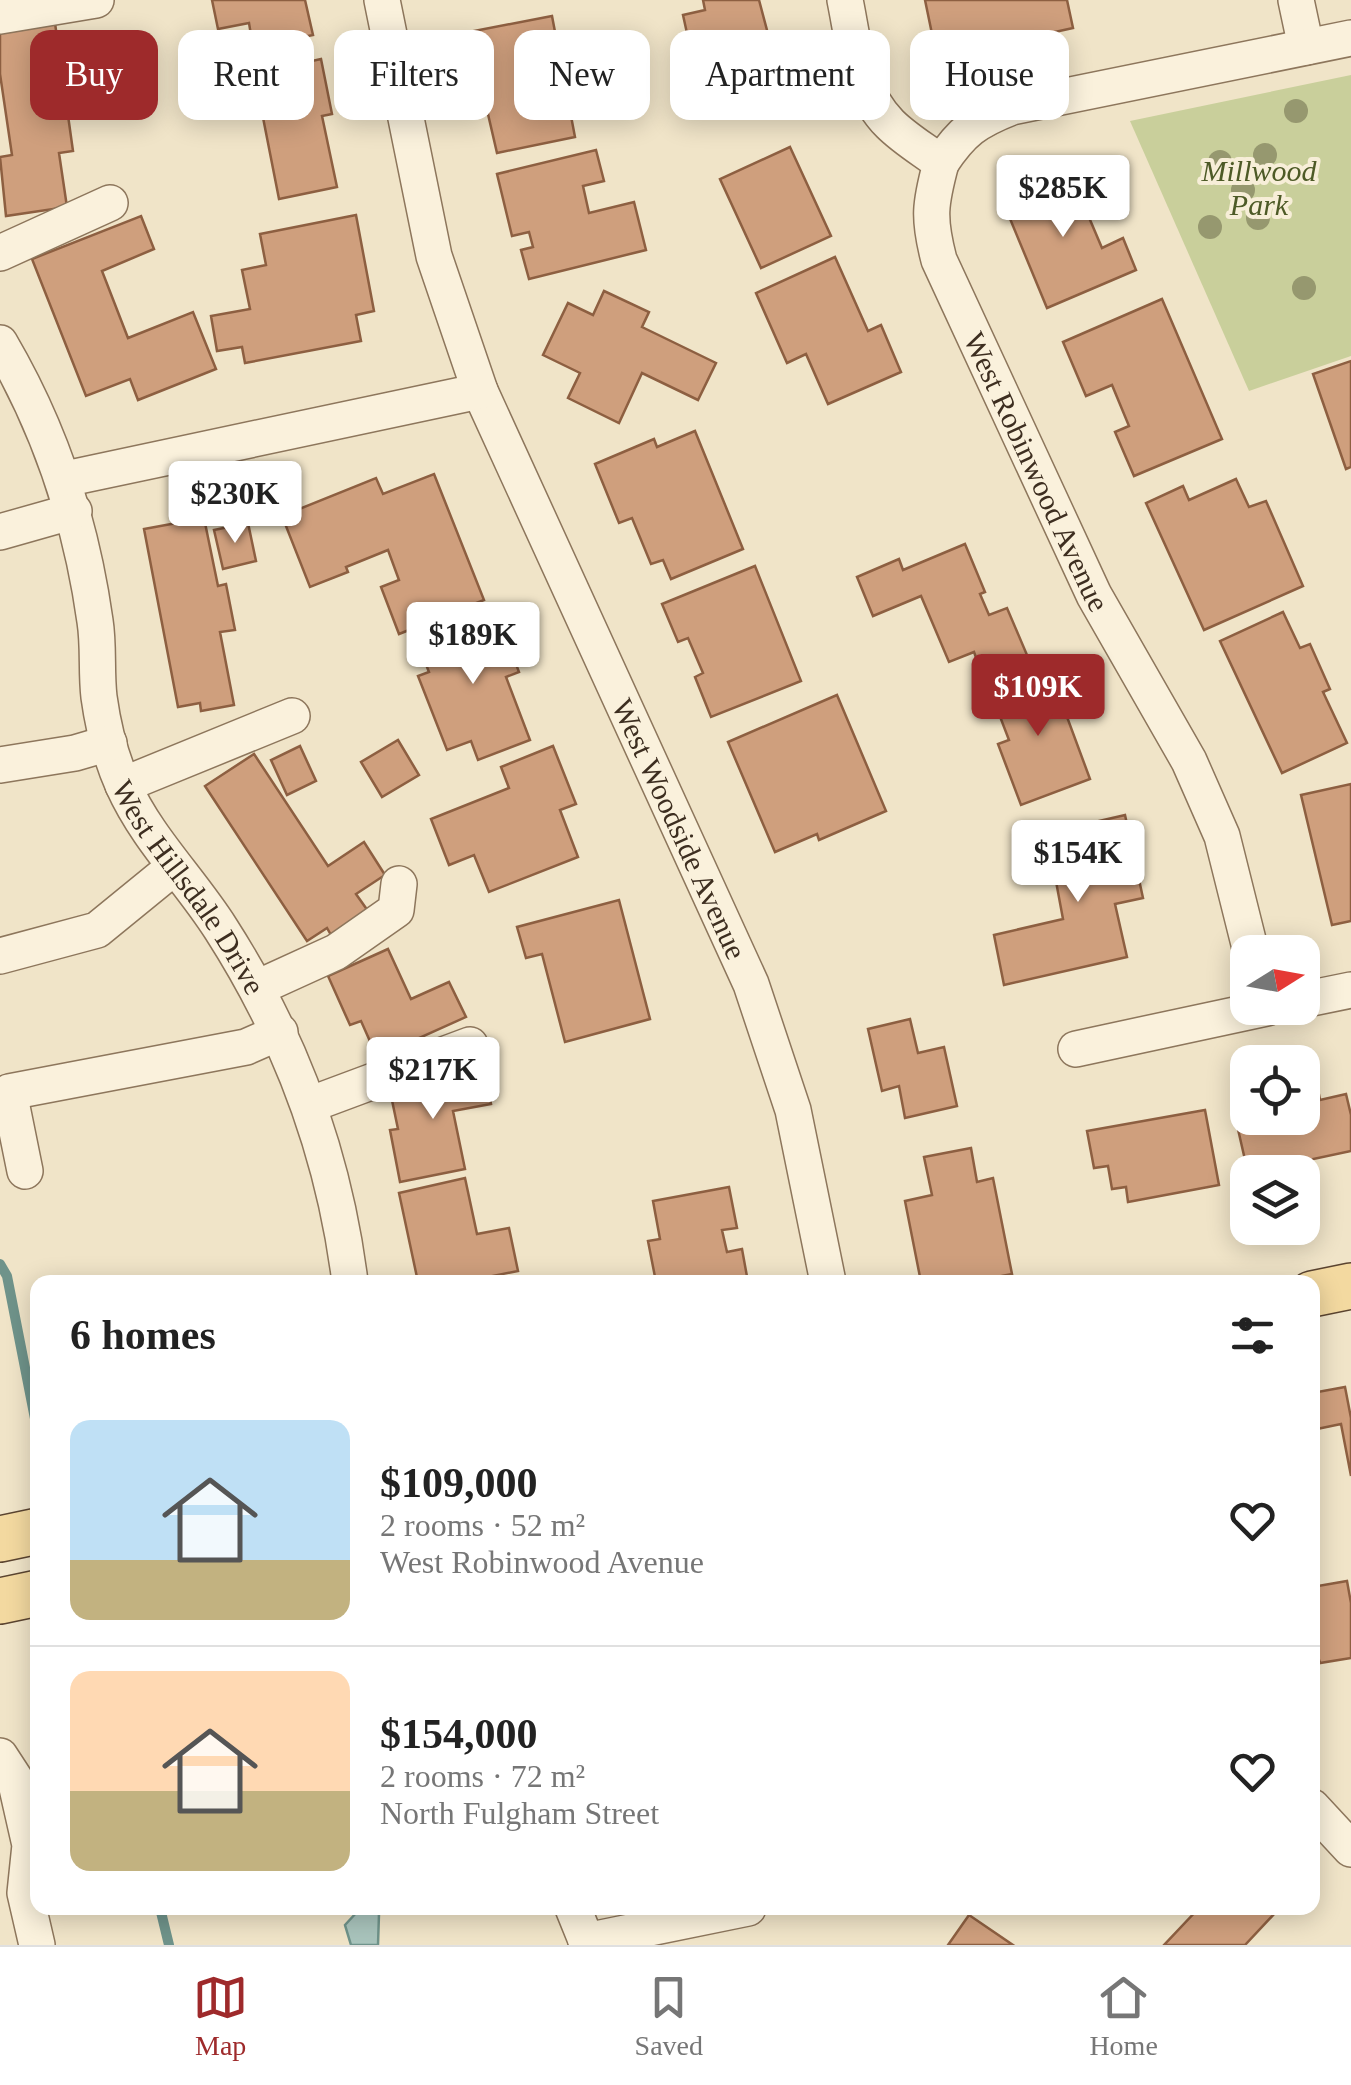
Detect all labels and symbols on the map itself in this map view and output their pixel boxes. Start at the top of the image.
park label: Millwood Park [1200,154,1317,221]
pin: $285K [993,155,1133,240]
street label: West Robinwood Avenue [958,327,1116,617]
pin: $230K [165,461,305,546]
pin: $189K [403,602,543,687]
pin: $109K [968,654,1108,739]
street label: West Woodside Avenue [606,693,754,964]
street label: West Hillsdale Drive [106,774,272,1000]
pin: $154K [1008,820,1148,905]
north arrow [1230,935,1320,1025]
pin: $217K [363,1037,503,1122]

